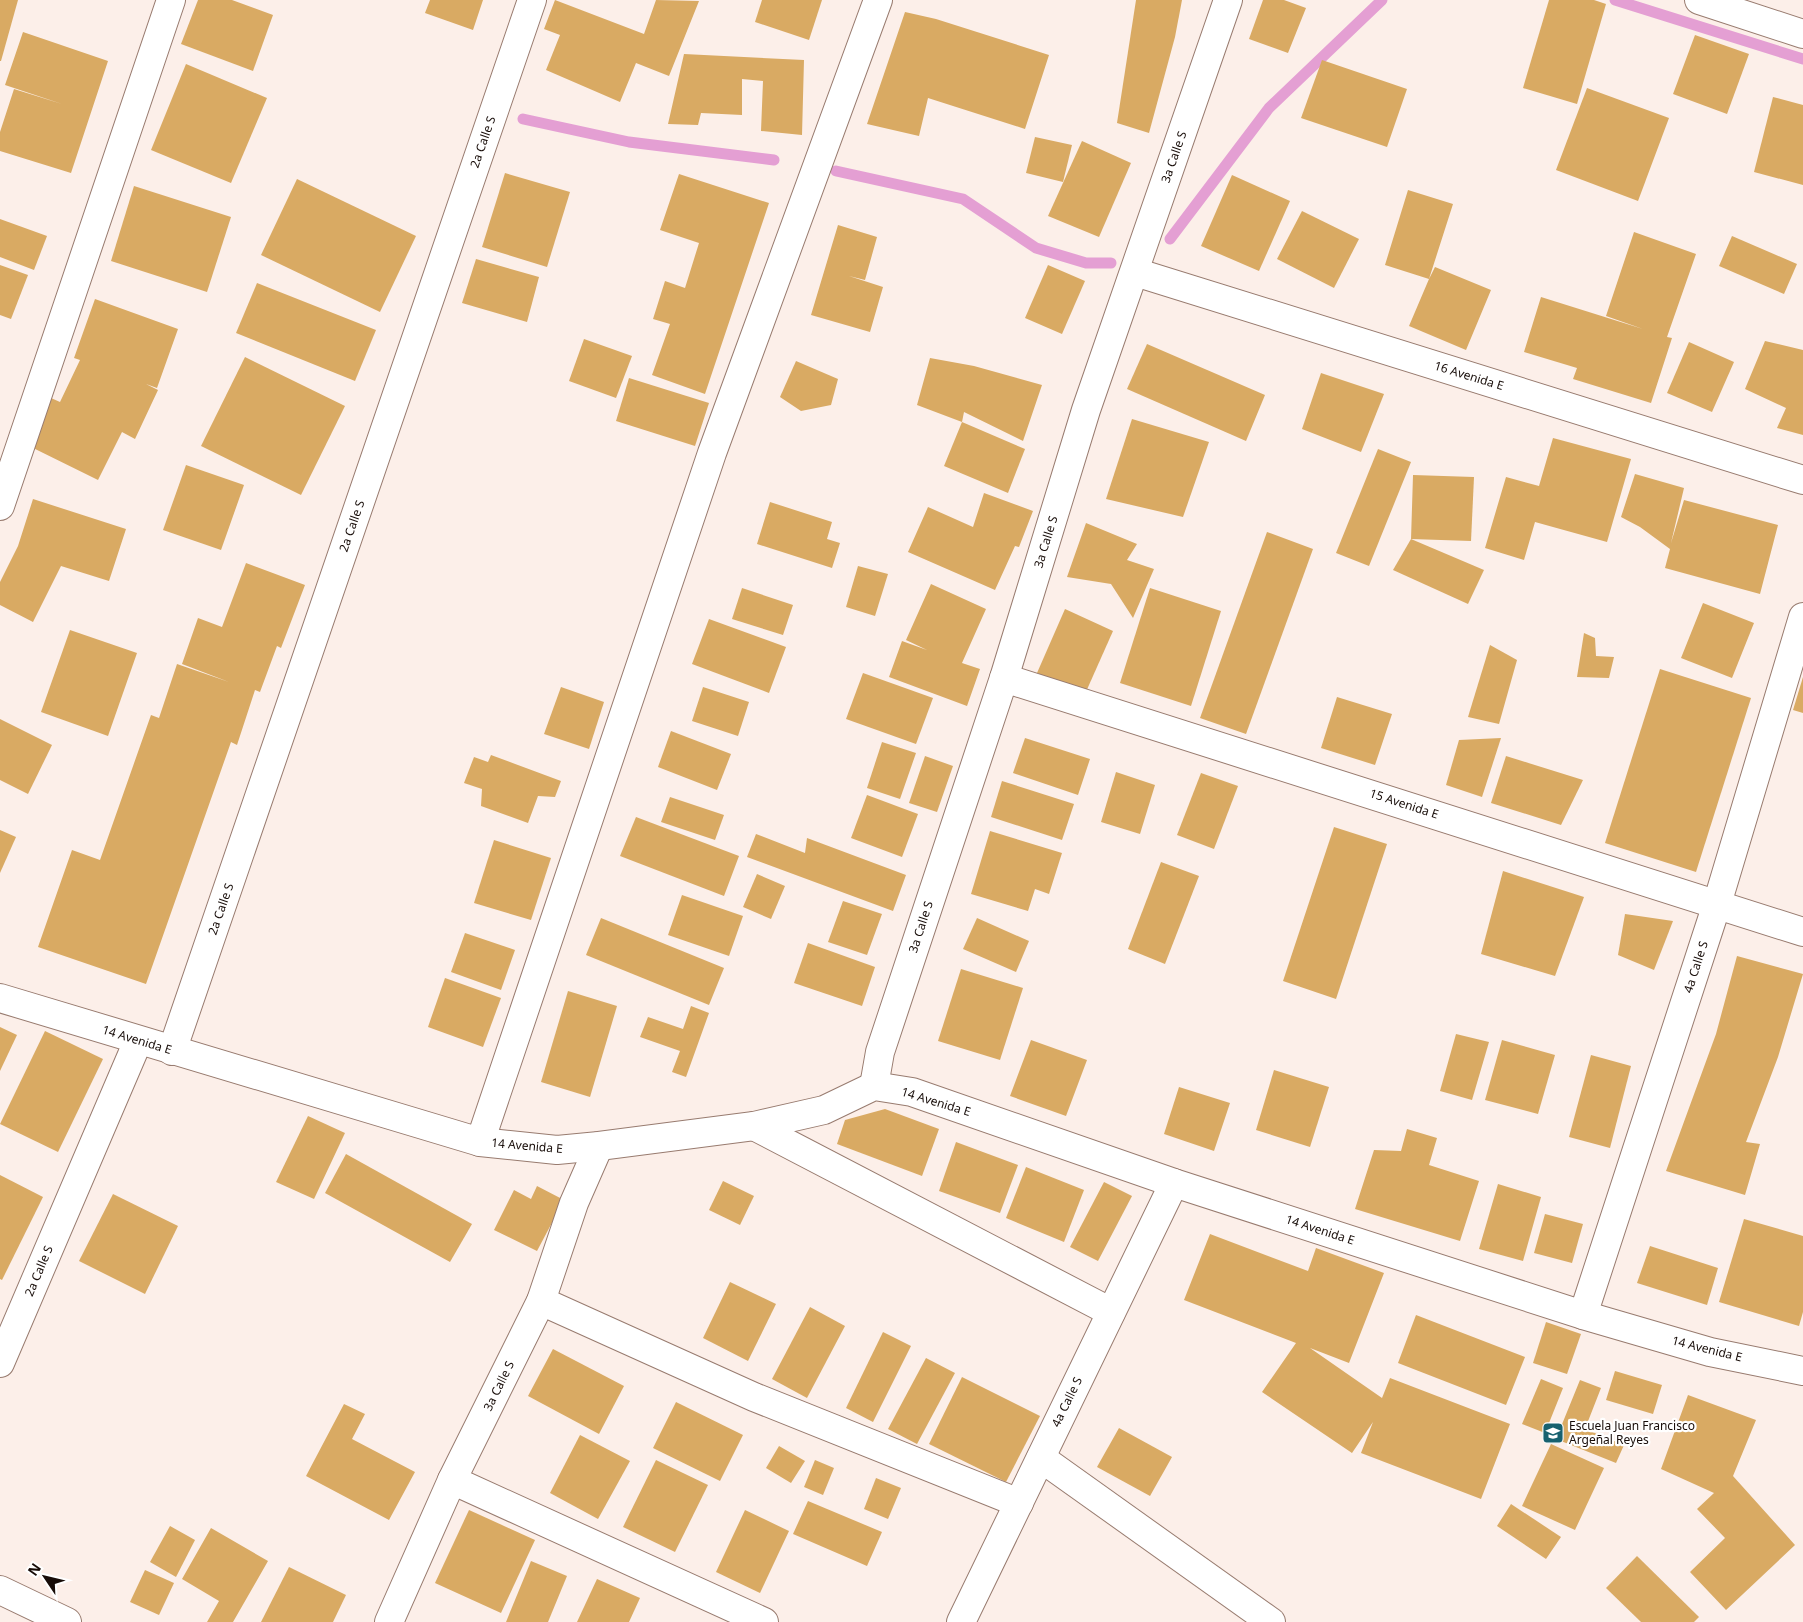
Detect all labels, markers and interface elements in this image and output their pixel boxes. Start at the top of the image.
street label: 2a Calle S [466,113,499,170]
street label: 3a Calle S [1157,128,1190,185]
street label: 16 Avenida E [1432,357,1506,394]
street label: 2a Calle S [335,497,368,554]
street label: 3a Calle S [1030,513,1062,570]
street label: 15 Avenida E [1367,784,1441,823]
street label: 2a Calle S [204,880,237,937]
street label: 3a Calle S [904,898,937,955]
street label: 4a Calle S [1679,938,1712,995]
street label: 14 Avenida E [100,1021,174,1058]
street label: 14 Avenida E [899,1083,973,1120]
street label: 14 Avenida E [491,1134,564,1157]
street label: 14 Avenida E [1283,1210,1357,1249]
street label: 2a Calle S [20,1242,57,1299]
street label: 14 Avenida E [1670,1332,1744,1365]
street label: 3a Calle S [479,1358,518,1414]
street label: 4a Calle S [1047,1374,1086,1430]
place label: Escuela Juan Francisco Argeñal Reyes [1569,1417,1695,1448]
school or university icon: Escuela Juan Francisco Argeñal Reyes [1541,1421,1565,1445]
north arrow [20,1552,70,1602]
text: N [23,1559,45,1579]

